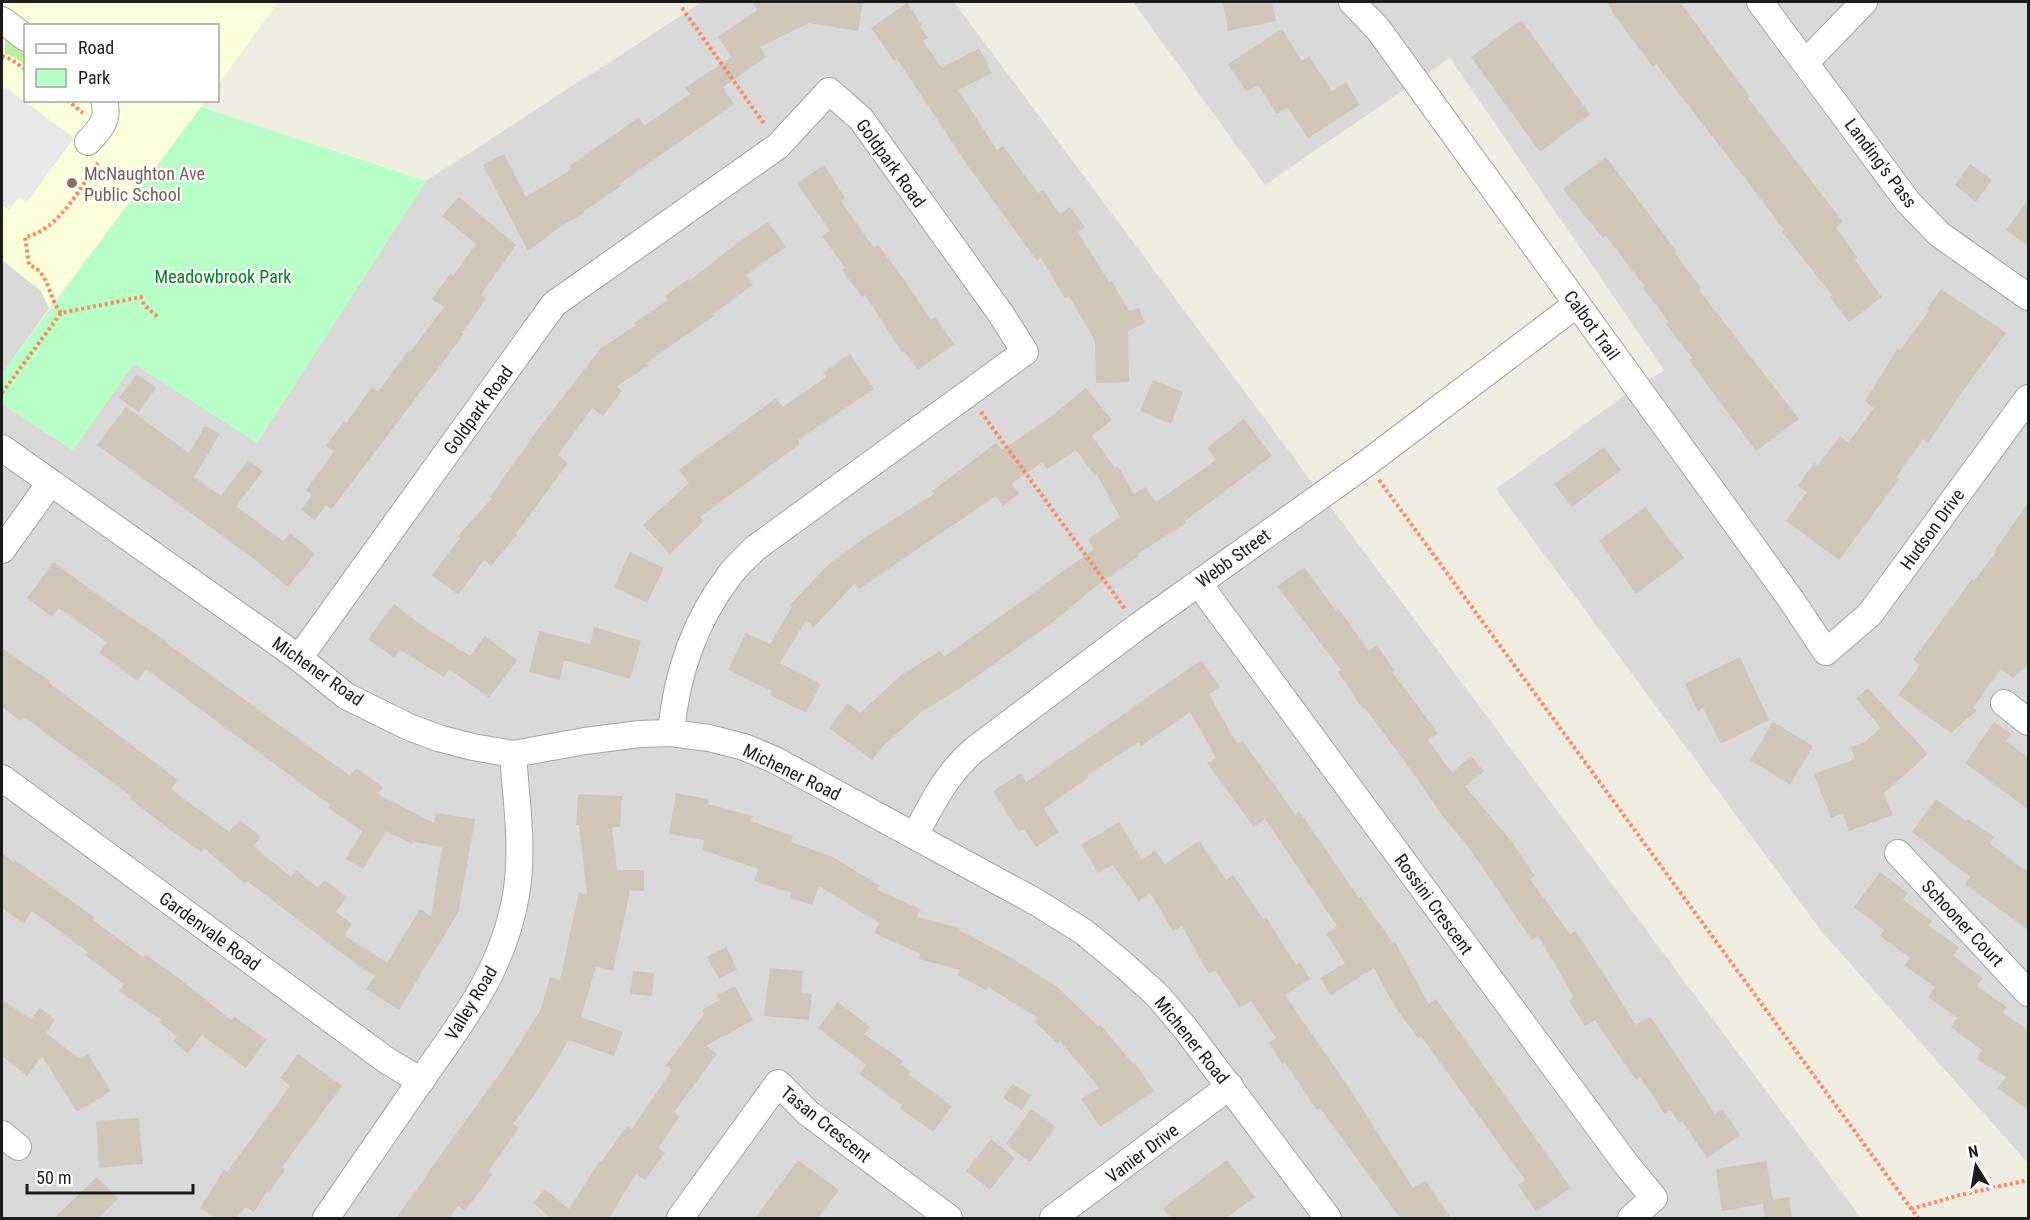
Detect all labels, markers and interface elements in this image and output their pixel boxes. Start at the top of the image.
legend [24,24,219,102]
text: Road [78,37,114,58]
text: Park [78,67,110,88]
street label: Landing's Pass [1841,114,1921,212]
street label: Goldpark Road [852,115,930,211]
place label: McNaughton Ave Public School [84,163,205,205]
marker: McNaughton Ave Public School [65,176,79,190]
park label: Meadowbrook Park [155,266,291,287]
street label: Calbot Trail [1560,286,1624,364]
street label: Goldpark Road [439,362,517,458]
street label: Hudson Drive [1896,484,1968,574]
street label: Webb Street [1192,524,1274,592]
street label: Michener Road [269,632,367,710]
street label: Michener Road [740,739,844,805]
street label: Rossini Crescent [1391,850,1477,958]
street label: Schooner Court [1918,875,2008,971]
street label: Gardenvale Road [155,887,265,975]
street label: Valley Road [441,962,501,1044]
street label: Michener Road [1150,992,1234,1088]
street label: Tasan Crescent [777,1081,875,1167]
street label: Vanier Drive [1102,1119,1182,1187]
north arrow [1946,1136,2006,1196]
text: N [1967,1142,1980,1162]
scale bar [27,1157,194,1195]
text: 50 m [36,1167,71,1188]

